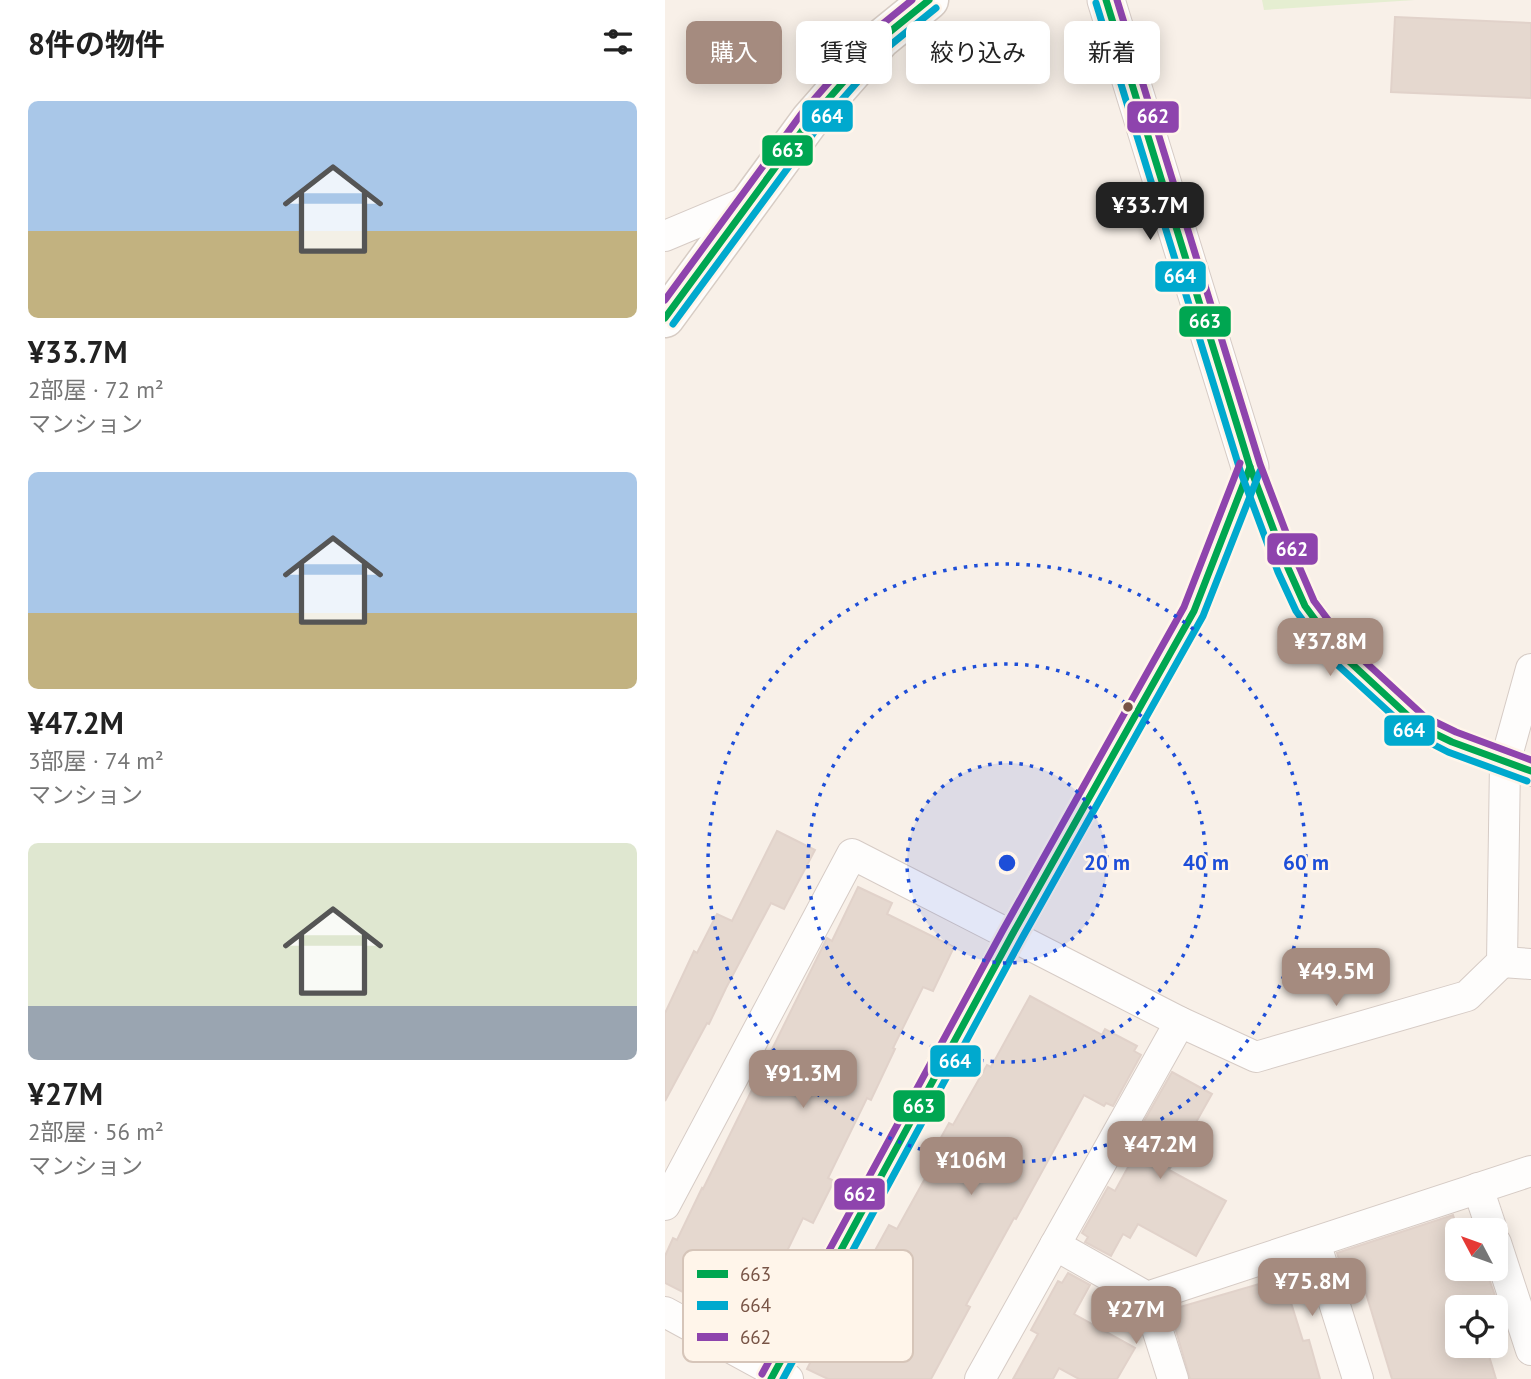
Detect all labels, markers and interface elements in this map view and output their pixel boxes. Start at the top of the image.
chip: 購入 [686,21,782,84]
chip: 賃貸 [796,21,892,84]
chip: 絞り込み [906,21,1050,84]
chip: 新着 [1064,21,1160,84]
icon: filters [599,23,637,61]
text: 8件の物件 [28,24,165,63]
line badge: 664 [801,99,854,133]
line badge: 662 [1126,100,1180,134]
text: 664 [811,104,843,128]
text: 662 [1137,104,1169,128]
line badge: 663 [761,134,814,167]
text: 663 [772,138,804,162]
icon: home [270,146,396,272]
pin: ¥33.7M [1093,182,1207,242]
text: ¥33.7M [1112,190,1188,219]
line badge: 664 [1154,260,1207,293]
text: 664 [1164,264,1196,288]
line badge: 663 [1178,305,1232,338]
text: 663 [1189,309,1221,333]
text: ¥33.7M [28,332,127,371]
text: 2部屋 · 72 m² [28,375,164,404]
text: マンション [28,409,143,438]
icon: home [270,517,396,643]
line badge: 662 [1266,532,1319,566]
text: 662 [1276,537,1308,561]
pin: ¥37.8M [1273,618,1387,678]
text: ¥37.8M [1293,626,1367,655]
unlabelled marker [1121,700,1135,714]
text: ¥47.2M [28,703,124,742]
line badge: 664 [1383,714,1436,747]
text: 664 [1393,718,1425,742]
text: 3部屋 · 74 m² [28,746,164,775]
text: マンション [28,780,143,809]
text: 20 m [1084,849,1130,876]
text: 40 m [1183,849,1229,876]
text: 60 m [1283,849,1329,876]
centre of rings [995,851,1019,875]
icon: home [270,888,396,1014]
pin: ¥49.5M [1279,948,1393,1008]
text: ¥49.5M [1298,956,1374,985]
line badge: 664 [929,1044,982,1078]
text: 664 [939,1049,971,1073]
pin: ¥91.3M [746,1050,860,1110]
text: ¥91.3M [765,1058,841,1087]
text: ¥27M [28,1074,103,1113]
line badge: 663 [892,1089,946,1123]
text: 663 [903,1094,935,1118]
text: 2部屋 · 56 m² [28,1117,164,1146]
pin: ¥47.2M [1103,1122,1217,1181]
text: ¥47.2M [1123,1129,1197,1158]
pin: ¥106M [922,1138,1020,1197]
text: ¥106M [936,1145,1006,1174]
text: マンション [28,1151,143,1180]
line badge: 662 [833,1177,886,1211]
text: 662 [844,1182,876,1206]
north arrow [1445,1218,1509,1281]
map controls [1445,1218,1508,1358]
legend [683,1250,913,1362]
pin: ¥75.8M [1255,1258,1369,1318]
text: 663 [740,1262,771,1286]
text: ¥75.8M [1274,1266,1350,1295]
pin: ¥27M [1095,1286,1177,1346]
text: 664 [740,1293,771,1317]
text: ¥27M [1107,1294,1165,1323]
button: locate [1445,1295,1508,1358]
text: 662 [740,1325,771,1349]

